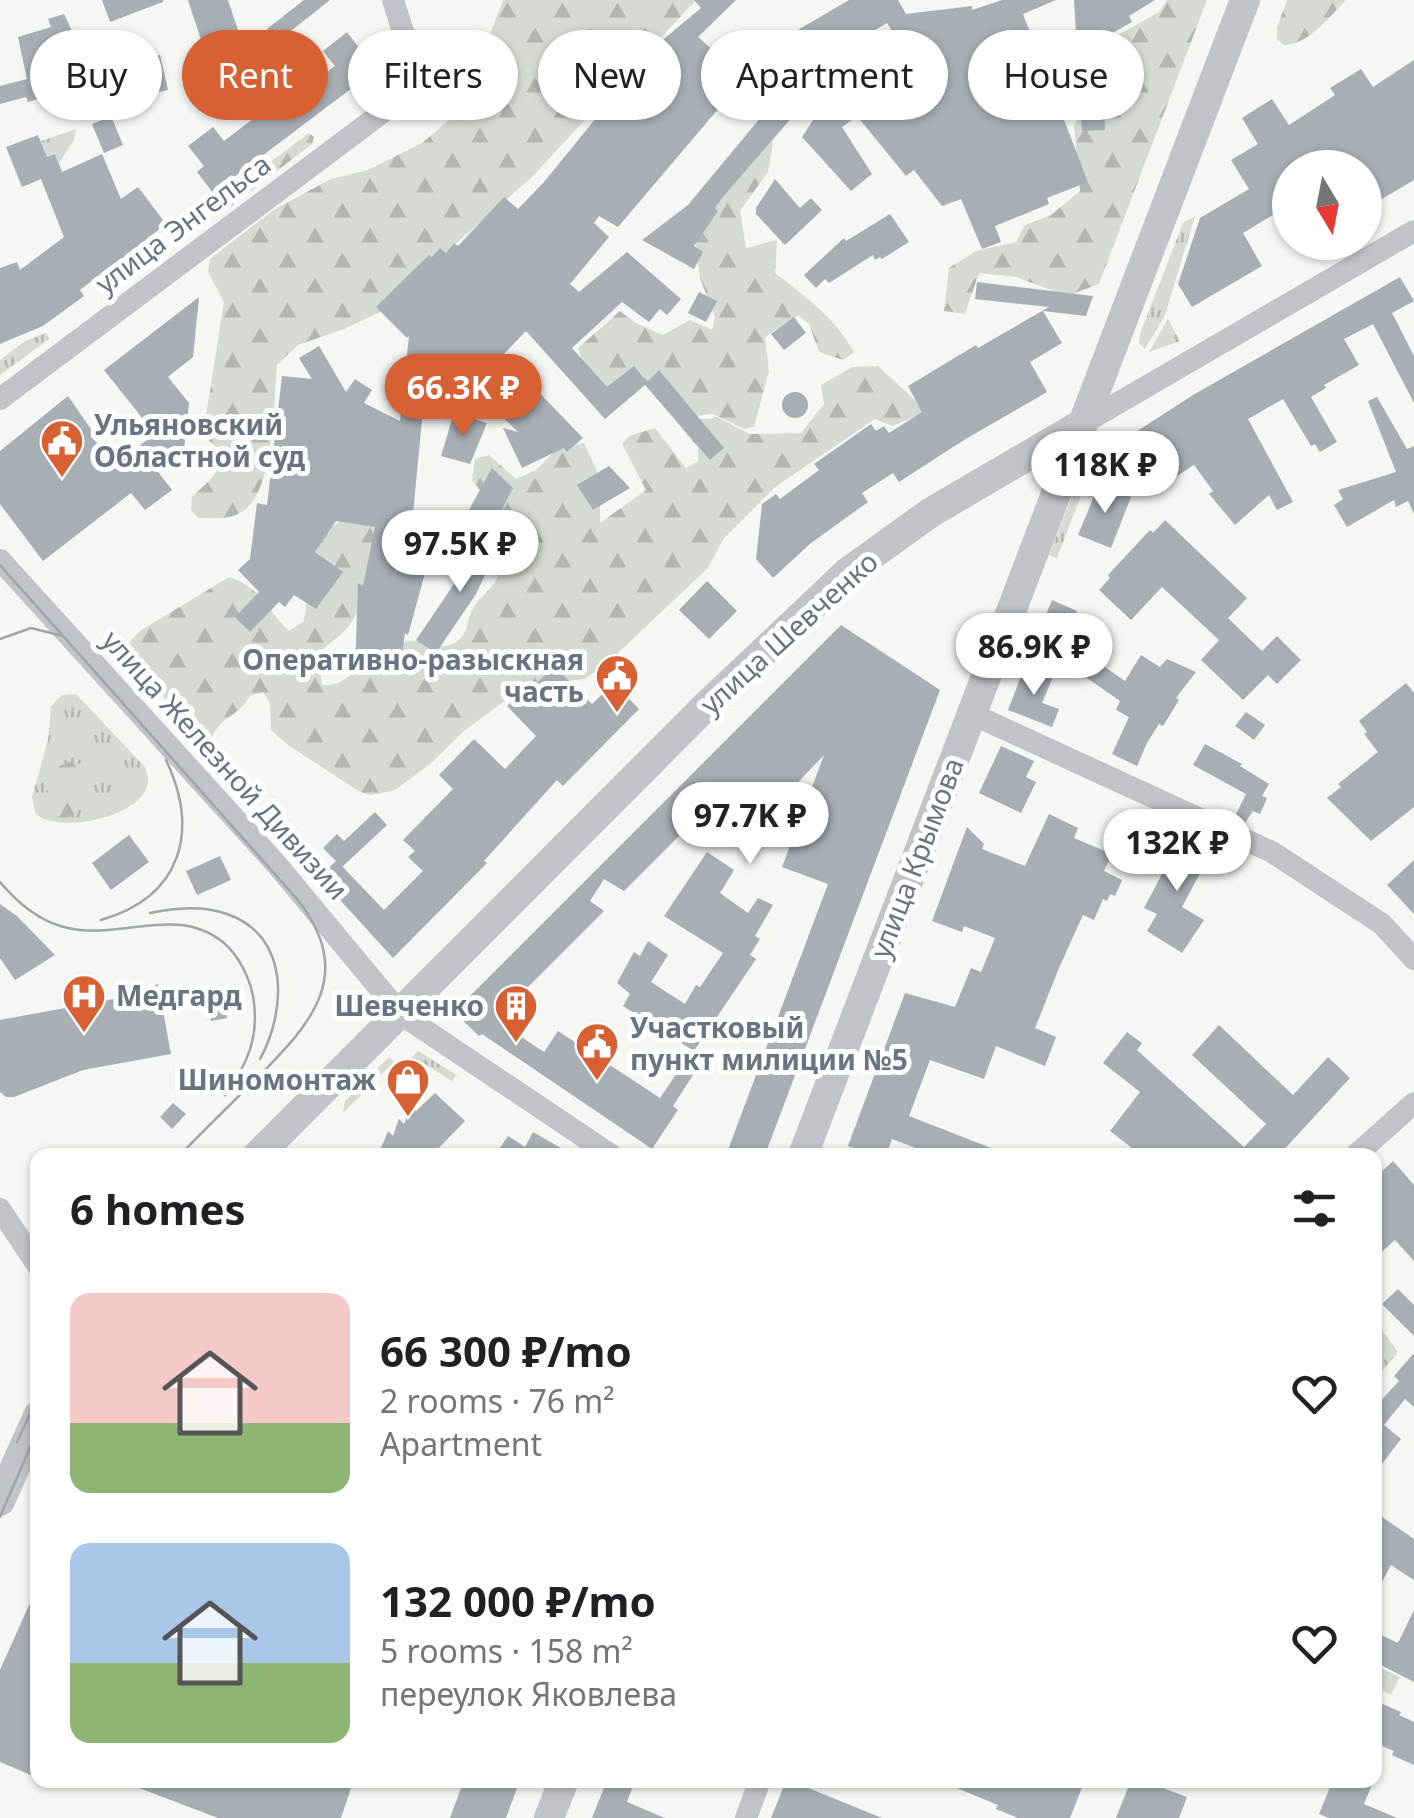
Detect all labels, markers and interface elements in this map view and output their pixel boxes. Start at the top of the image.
chip: Buy [30,30,162,120]
chip: Rent [182,30,328,120]
chip: Filters [348,30,518,120]
chip: New [538,30,681,120]
chip: Apartment [701,30,948,120]
chip: House [968,30,1144,120]
street label: улица Энгельса [87,145,278,302]
north arrow [1272,150,1382,260]
map controls [1272,150,1382,260]
pin: 66.3K ₽ [371,354,555,439]
text: 66.3K ₽ [407,365,519,408]
place label: Ульяновский Областной суд [94,405,305,475]
public building icon: Ульяновский Областной суд [39,418,85,479]
pin: 118K ₽ [1024,431,1186,516]
text: 118K ₽ [1053,442,1157,485]
pin: 97.5K ₽ [368,510,552,595]
text: 97.5K ₽ [404,521,516,564]
street label: улица Шевченко [691,542,885,722]
pin: 86.9K ₽ [942,613,1126,698]
street label: улица Железной Дивизии [94,621,357,907]
text: 86.9K ₽ [978,624,1090,667]
place label: Оперативно-разыскная часть [242,640,584,710]
public building icon: Оперативно-разыскная часть [594,653,640,714]
street label: улица Крымова [860,752,972,963]
pin: 97.7K ₽ [658,782,842,867]
text: 97.7K ₽ [694,793,806,836]
pin: 132K ₽ [1096,809,1258,894]
text: 132K ₽ [1125,820,1229,863]
hospital icon: Медгард [61,973,107,1034]
place label: Медгард [116,976,242,1014]
building icon: Шевченко [493,983,539,1044]
place label: Шевченко [334,986,484,1024]
place label: Участковый пункт милиции №5 [630,1008,908,1078]
public building icon: Участковый пункт милиции №5 [574,1021,620,1082]
shop icon: Шиномонтаж [385,1057,431,1118]
place label: Шиномонтаж [178,1060,377,1098]
text: 6 homes [70,1180,246,1237]
icon: filters [1287,1181,1342,1236]
text: 66 300 ₽/mo [380,1322,632,1379]
icon: home [150,1333,270,1453]
icon: heart [1287,1366,1342,1421]
text: 2 rooms · 76 m² [380,1379,614,1422]
text: Apartment [380,1422,542,1465]
text: 132 000 ₽/mo [380,1572,656,1629]
icon: home [150,1583,270,1703]
icon: heart [1287,1616,1342,1671]
text: 5 rooms · 158 m² [380,1629,633,1672]
text: переулок Яковлева [380,1672,677,1715]

